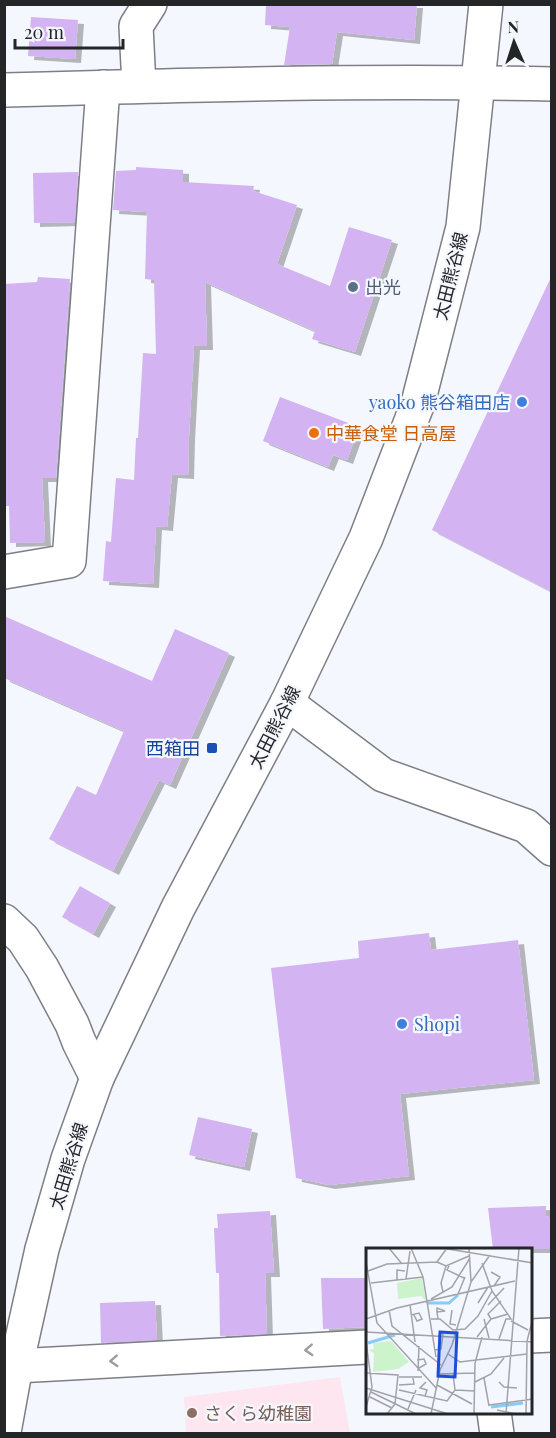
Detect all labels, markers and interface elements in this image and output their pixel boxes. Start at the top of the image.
scale bar [15,12,123,50]
north arrow [484,12,544,72]
text: N [507,16,520,37]
text: 20 m [24,20,64,44]
street label: 太田熊谷線 [427,229,473,323]
place label: 出光 [365,275,401,299]
marker: 出光 [346,280,360,294]
place label: yaoko 熊谷箱田店 [368,390,510,414]
marker: yaoko 熊谷箱田店 [515,395,529,409]
place label: 中華食堂 日高屋 [326,421,456,445]
marker: 中華食堂 日高屋 [307,426,321,440]
street label: 太田熊谷線 [243,681,305,773]
place label: 西箱田 [146,736,200,760]
marker: 西箱田 [205,741,219,755]
place label: Shopi [414,1012,460,1036]
marker: Shopi [395,1017,409,1031]
street label: 太田熊谷線 [43,1119,93,1213]
inset map [366,1248,532,1414]
one-way arrow [304,1343,313,1356]
one-way arrow [109,1354,118,1367]
place label: さくら幼稚園 [204,1401,312,1425]
marker: さくら幼稚園 [185,1406,199,1420]

